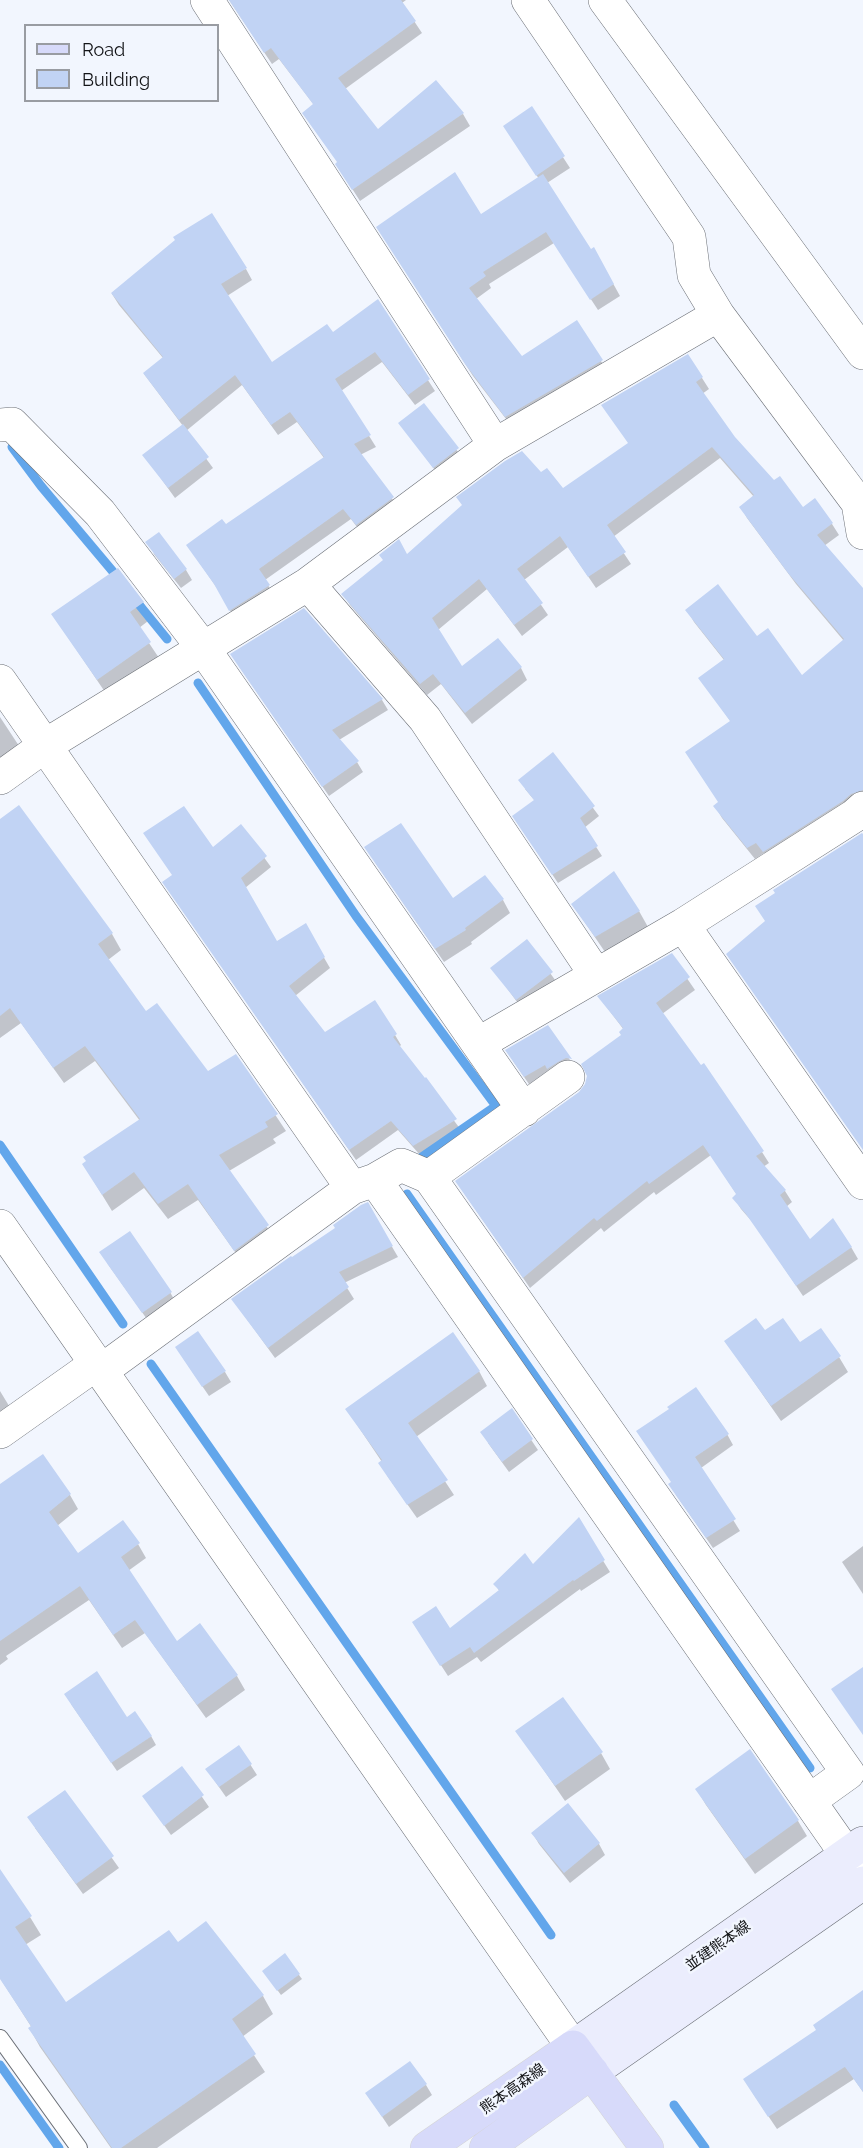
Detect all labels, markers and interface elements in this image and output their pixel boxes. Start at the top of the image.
legend [24,24,219,102]
text: Road [82,39,125,60]
text: Building [82,69,150,90]
street label: 並建熊本線 [682,1917,754,1975]
street label: 熊本高森線 [477,2060,549,2118]

